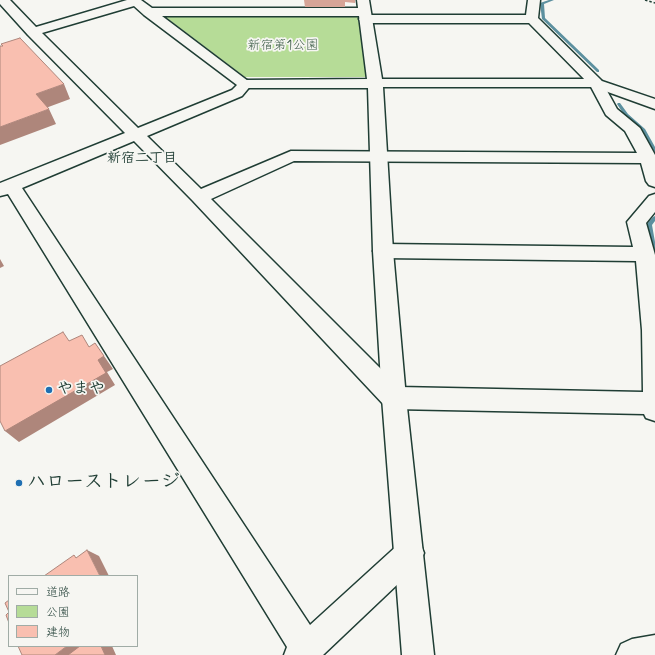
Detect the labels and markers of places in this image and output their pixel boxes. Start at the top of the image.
place label: やまや [57,380,105,400]
marker: やまや [44,385,54,395]
place label: ハローストレージ [27,472,180,494]
marker: ハローストレージ [14,478,24,488]

